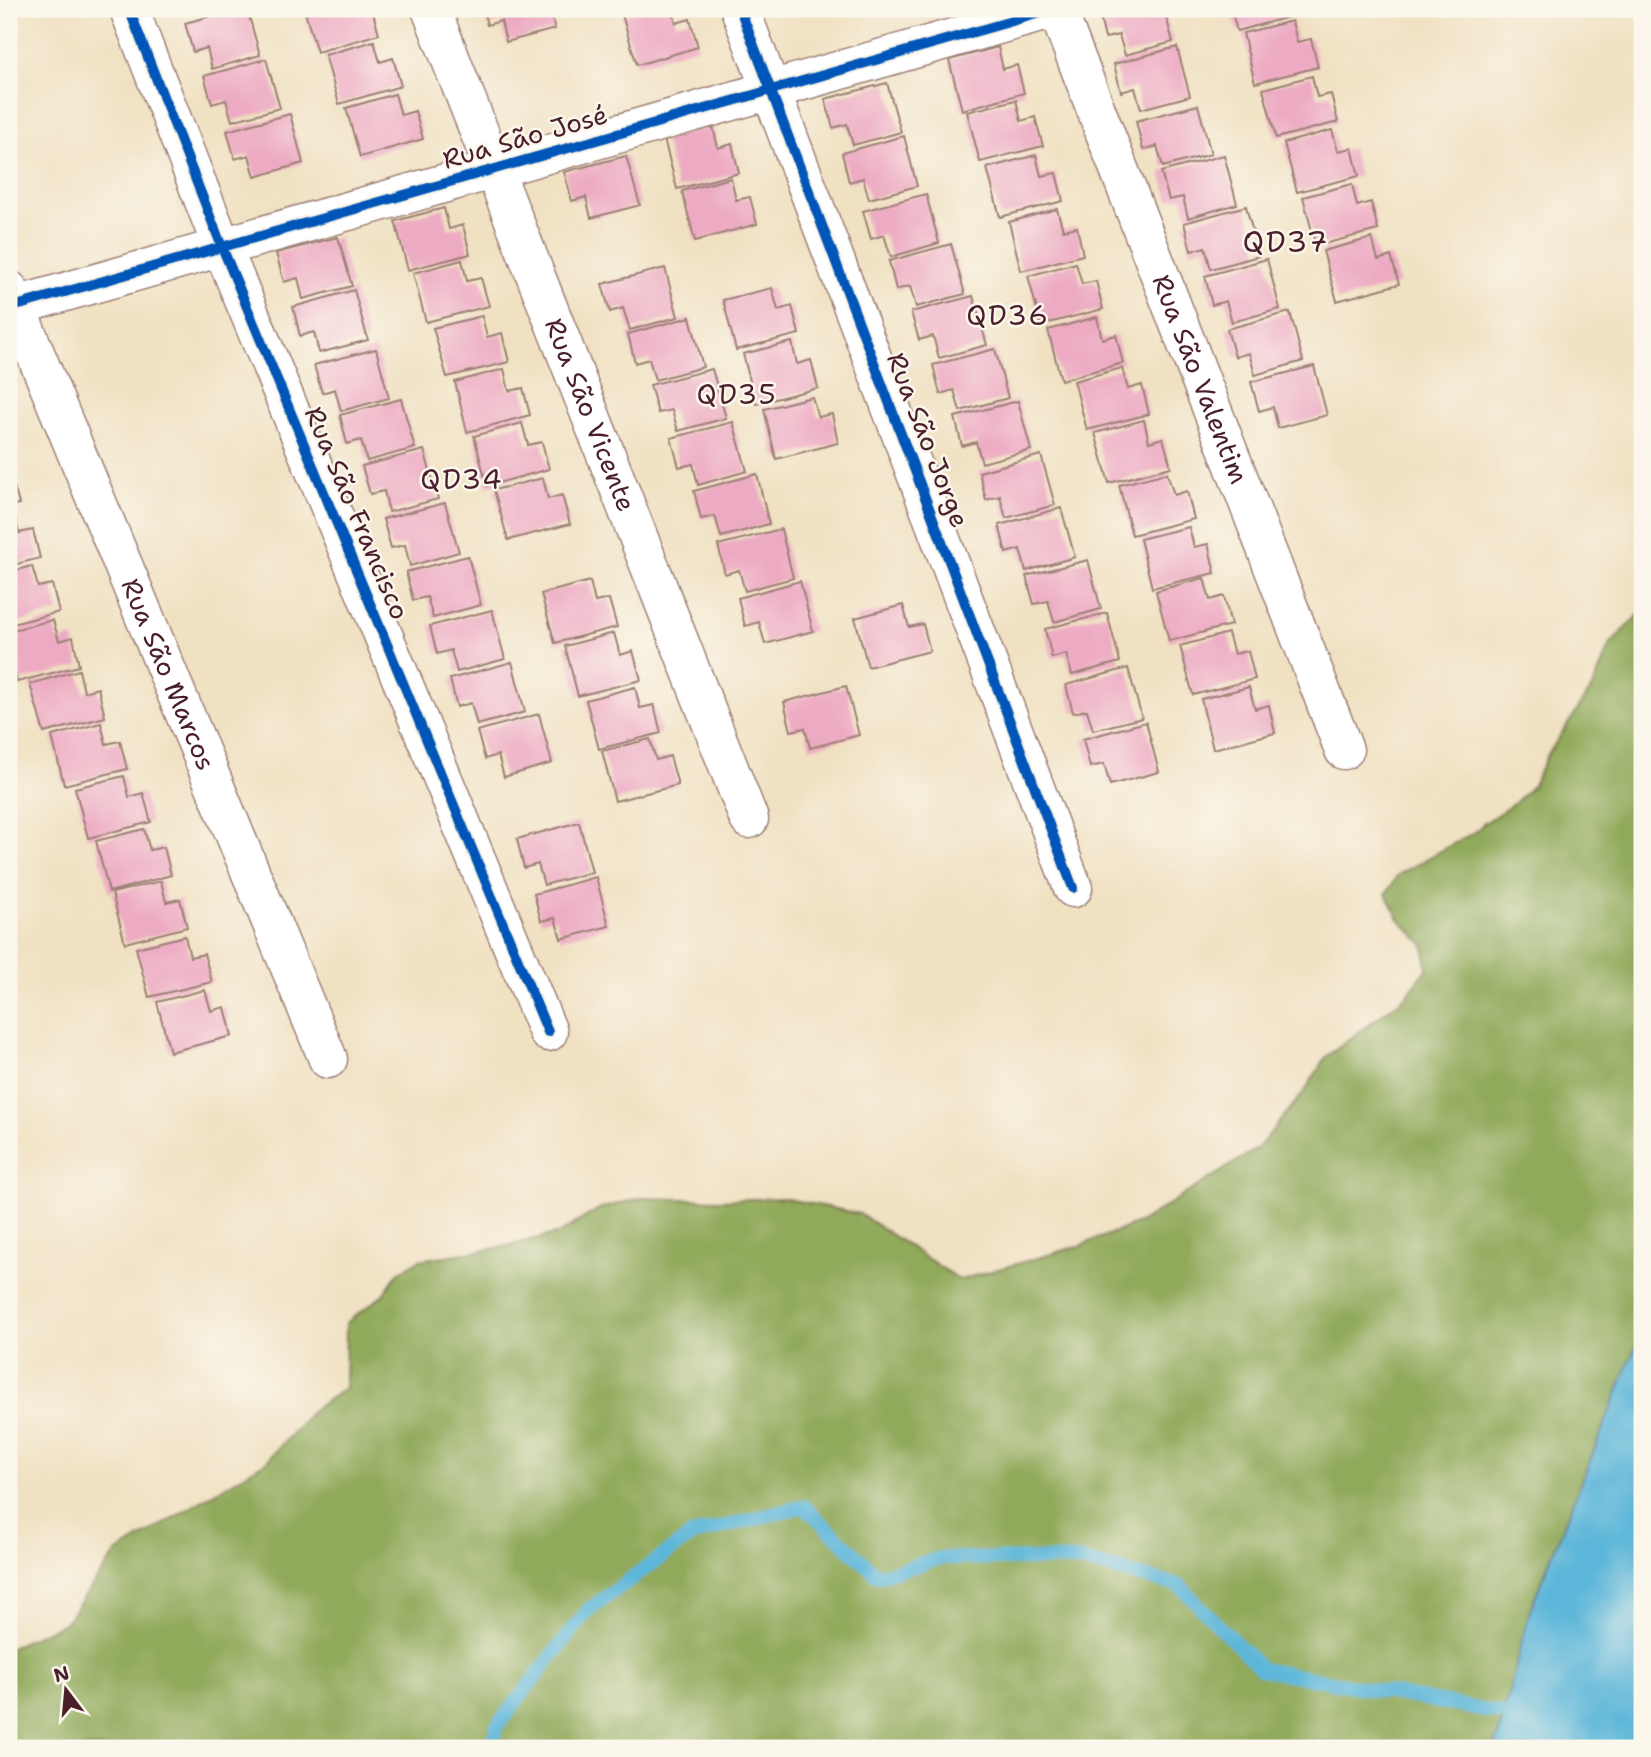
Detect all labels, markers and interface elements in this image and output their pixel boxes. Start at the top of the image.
street label: Rua São José [438,96,611,177]
district label: QD37 [1242,221,1330,262]
street label: Rua São Valentim [1145,269,1257,489]
district label: QD36 [966,296,1050,334]
street label: Rua São Vicente [537,313,645,516]
street label: Rua São Jorge [879,347,978,532]
district label: QD35 [696,375,778,413]
street label: Rua São Francisco [297,401,418,625]
district label: QD34 [420,460,504,498]
street label: Rua São Marcos [113,573,224,775]
north arrow [32,1656,102,1726]
text: N [51,1660,72,1688]

